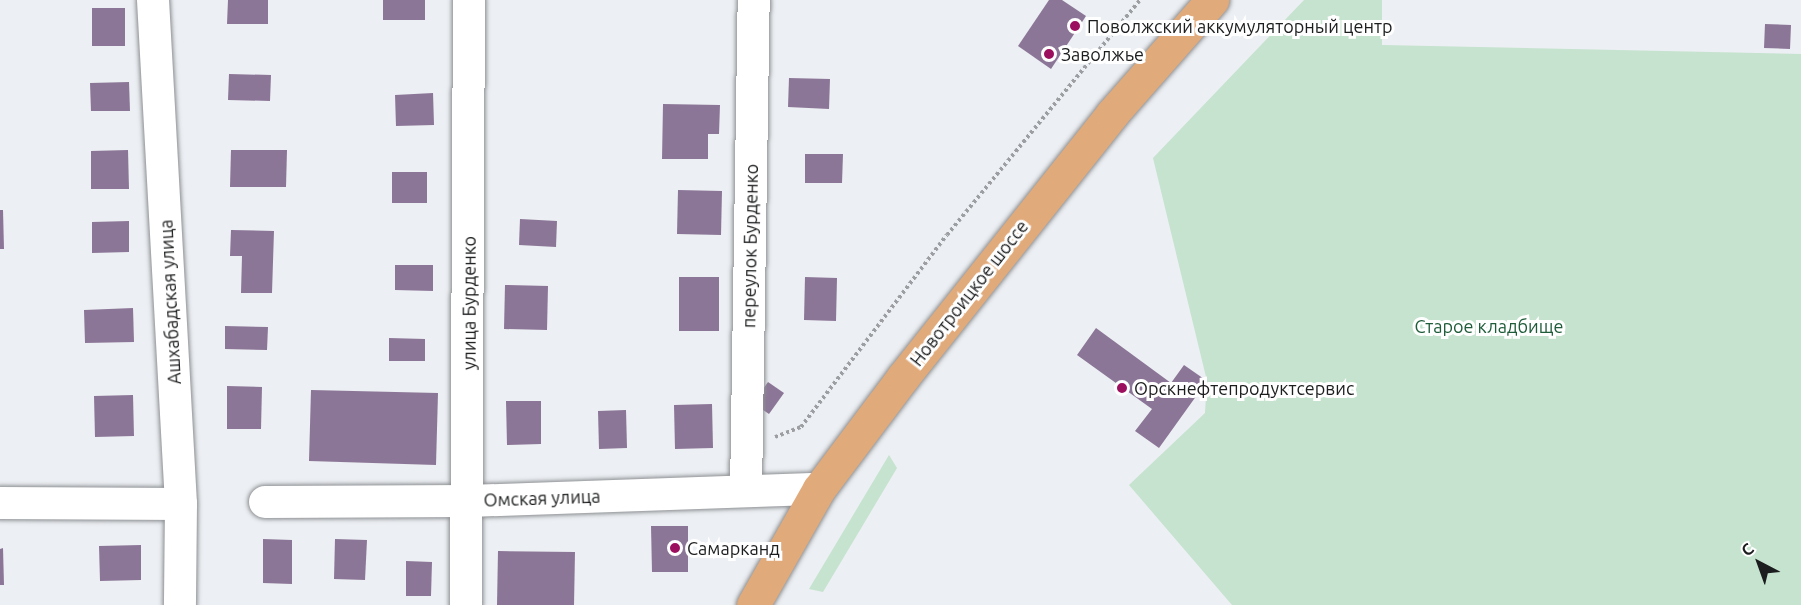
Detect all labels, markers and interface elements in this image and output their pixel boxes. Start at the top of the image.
place label: Поволжский аккумуляторный центр [1087,15,1392,37]
marker: Поволжский аккумуляторный центр [1068,19,1082,33]
place label: Заволжье [1061,43,1144,65]
marker: Заволжье [1042,47,1056,61]
street label: переулок Бурденко [738,164,762,328]
street label: Новотроицкое шоссе [905,216,1033,370]
street label: Ашхабадская улица [155,219,185,385]
street label: улица Бурденко [458,236,480,370]
park label: Старое кладбище [1415,315,1563,337]
place label: Орскнефтепродуктсервис [1134,377,1354,399]
marker: Орскнефтепродуктсервис [1115,381,1129,395]
street label: Омская улица [483,485,601,511]
north arrow [1729,533,1789,593]
place label: Самарканд [687,537,780,559]
text: С [1737,539,1757,560]
marker: Самарканд [668,541,682,555]

